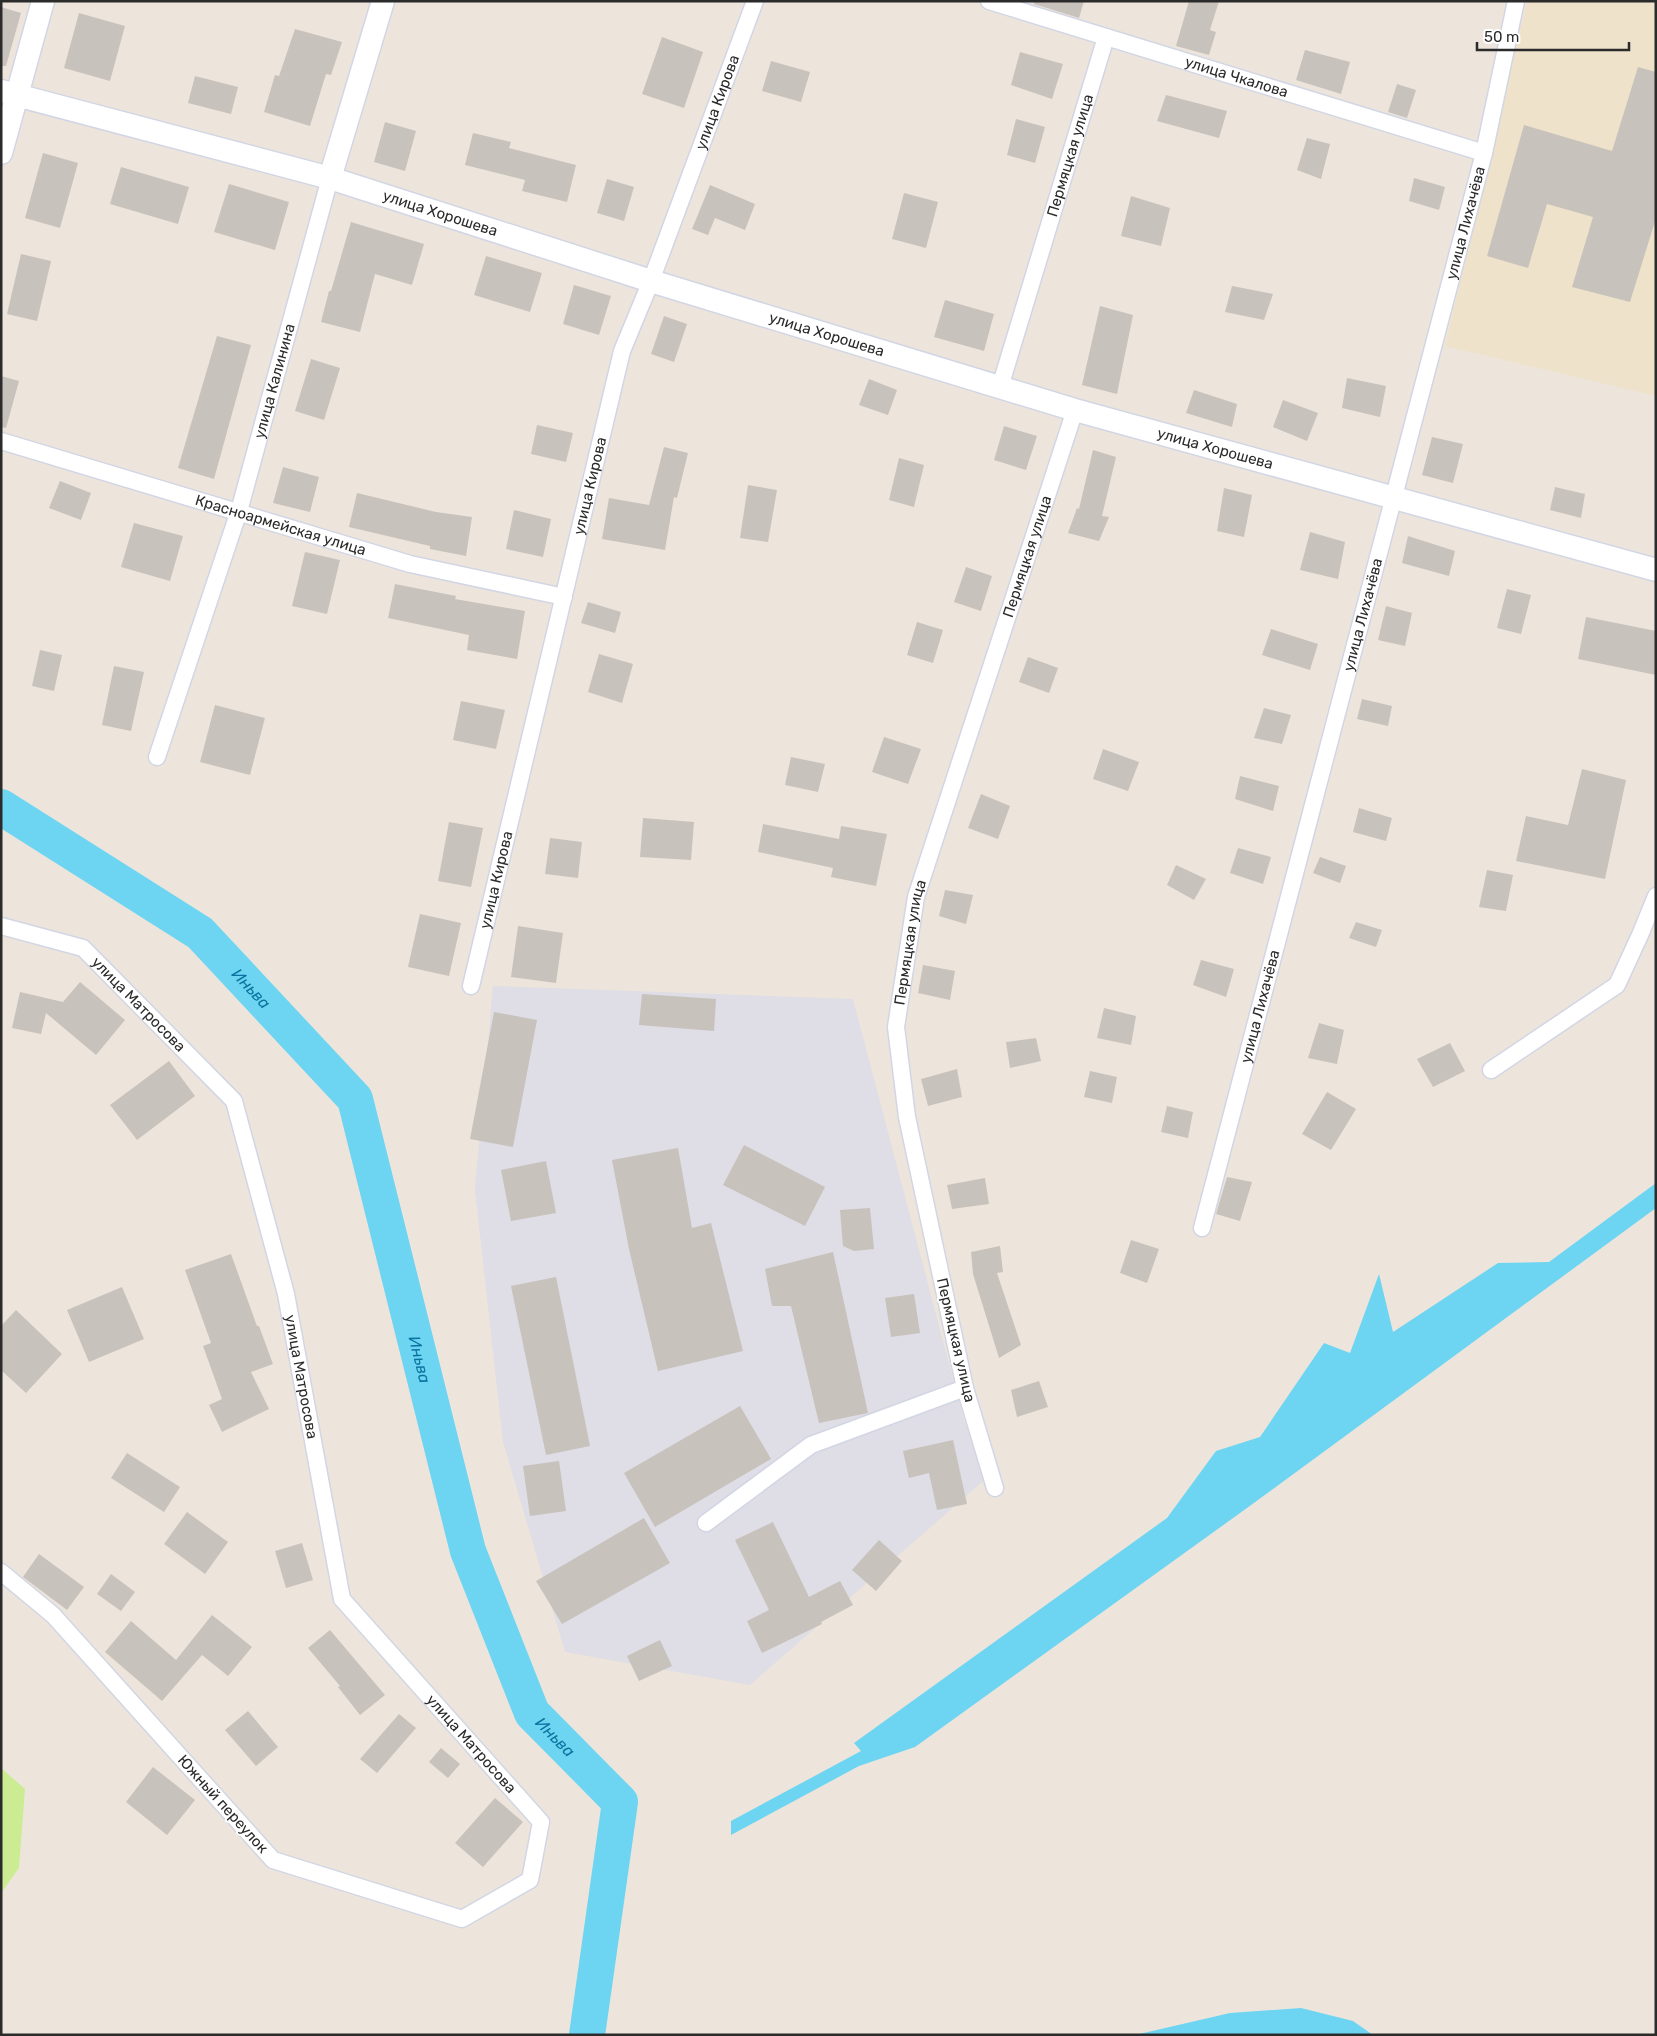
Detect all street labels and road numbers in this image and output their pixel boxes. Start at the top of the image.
street label: улица Кирова [692,52,743,152]
street label: улица Чкалова [1183,53,1290,101]
street label: Пермяцкая улица [1043,92,1097,219]
street label: улица Лихачёва [1442,164,1489,282]
street label: улица Хорошева [381,187,500,240]
street label: улица Хорошева [767,308,886,360]
street label: улица Калинина [250,322,299,440]
street label: улица Хорошева [1155,424,1275,473]
street label: улица Кирова [570,435,610,537]
street label: Красноармейская улица [193,491,368,559]
street label: Пермяцкая улица [999,493,1055,620]
street label: улица Лихачёва [1339,556,1386,673]
street label: улица Кирова [476,829,517,931]
street label: Пермяцкая улица [890,877,930,1006]
street label: улица Лихачёва [1237,948,1284,1065]
street label: улица Матросова [88,953,189,1055]
street label: Пермяцкая улица [933,1276,979,1404]
street label: улица Матросова [281,1313,321,1440]
street label: улица Матросова [423,1691,520,1797]
street label: Южный переулок [174,1751,272,1857]

